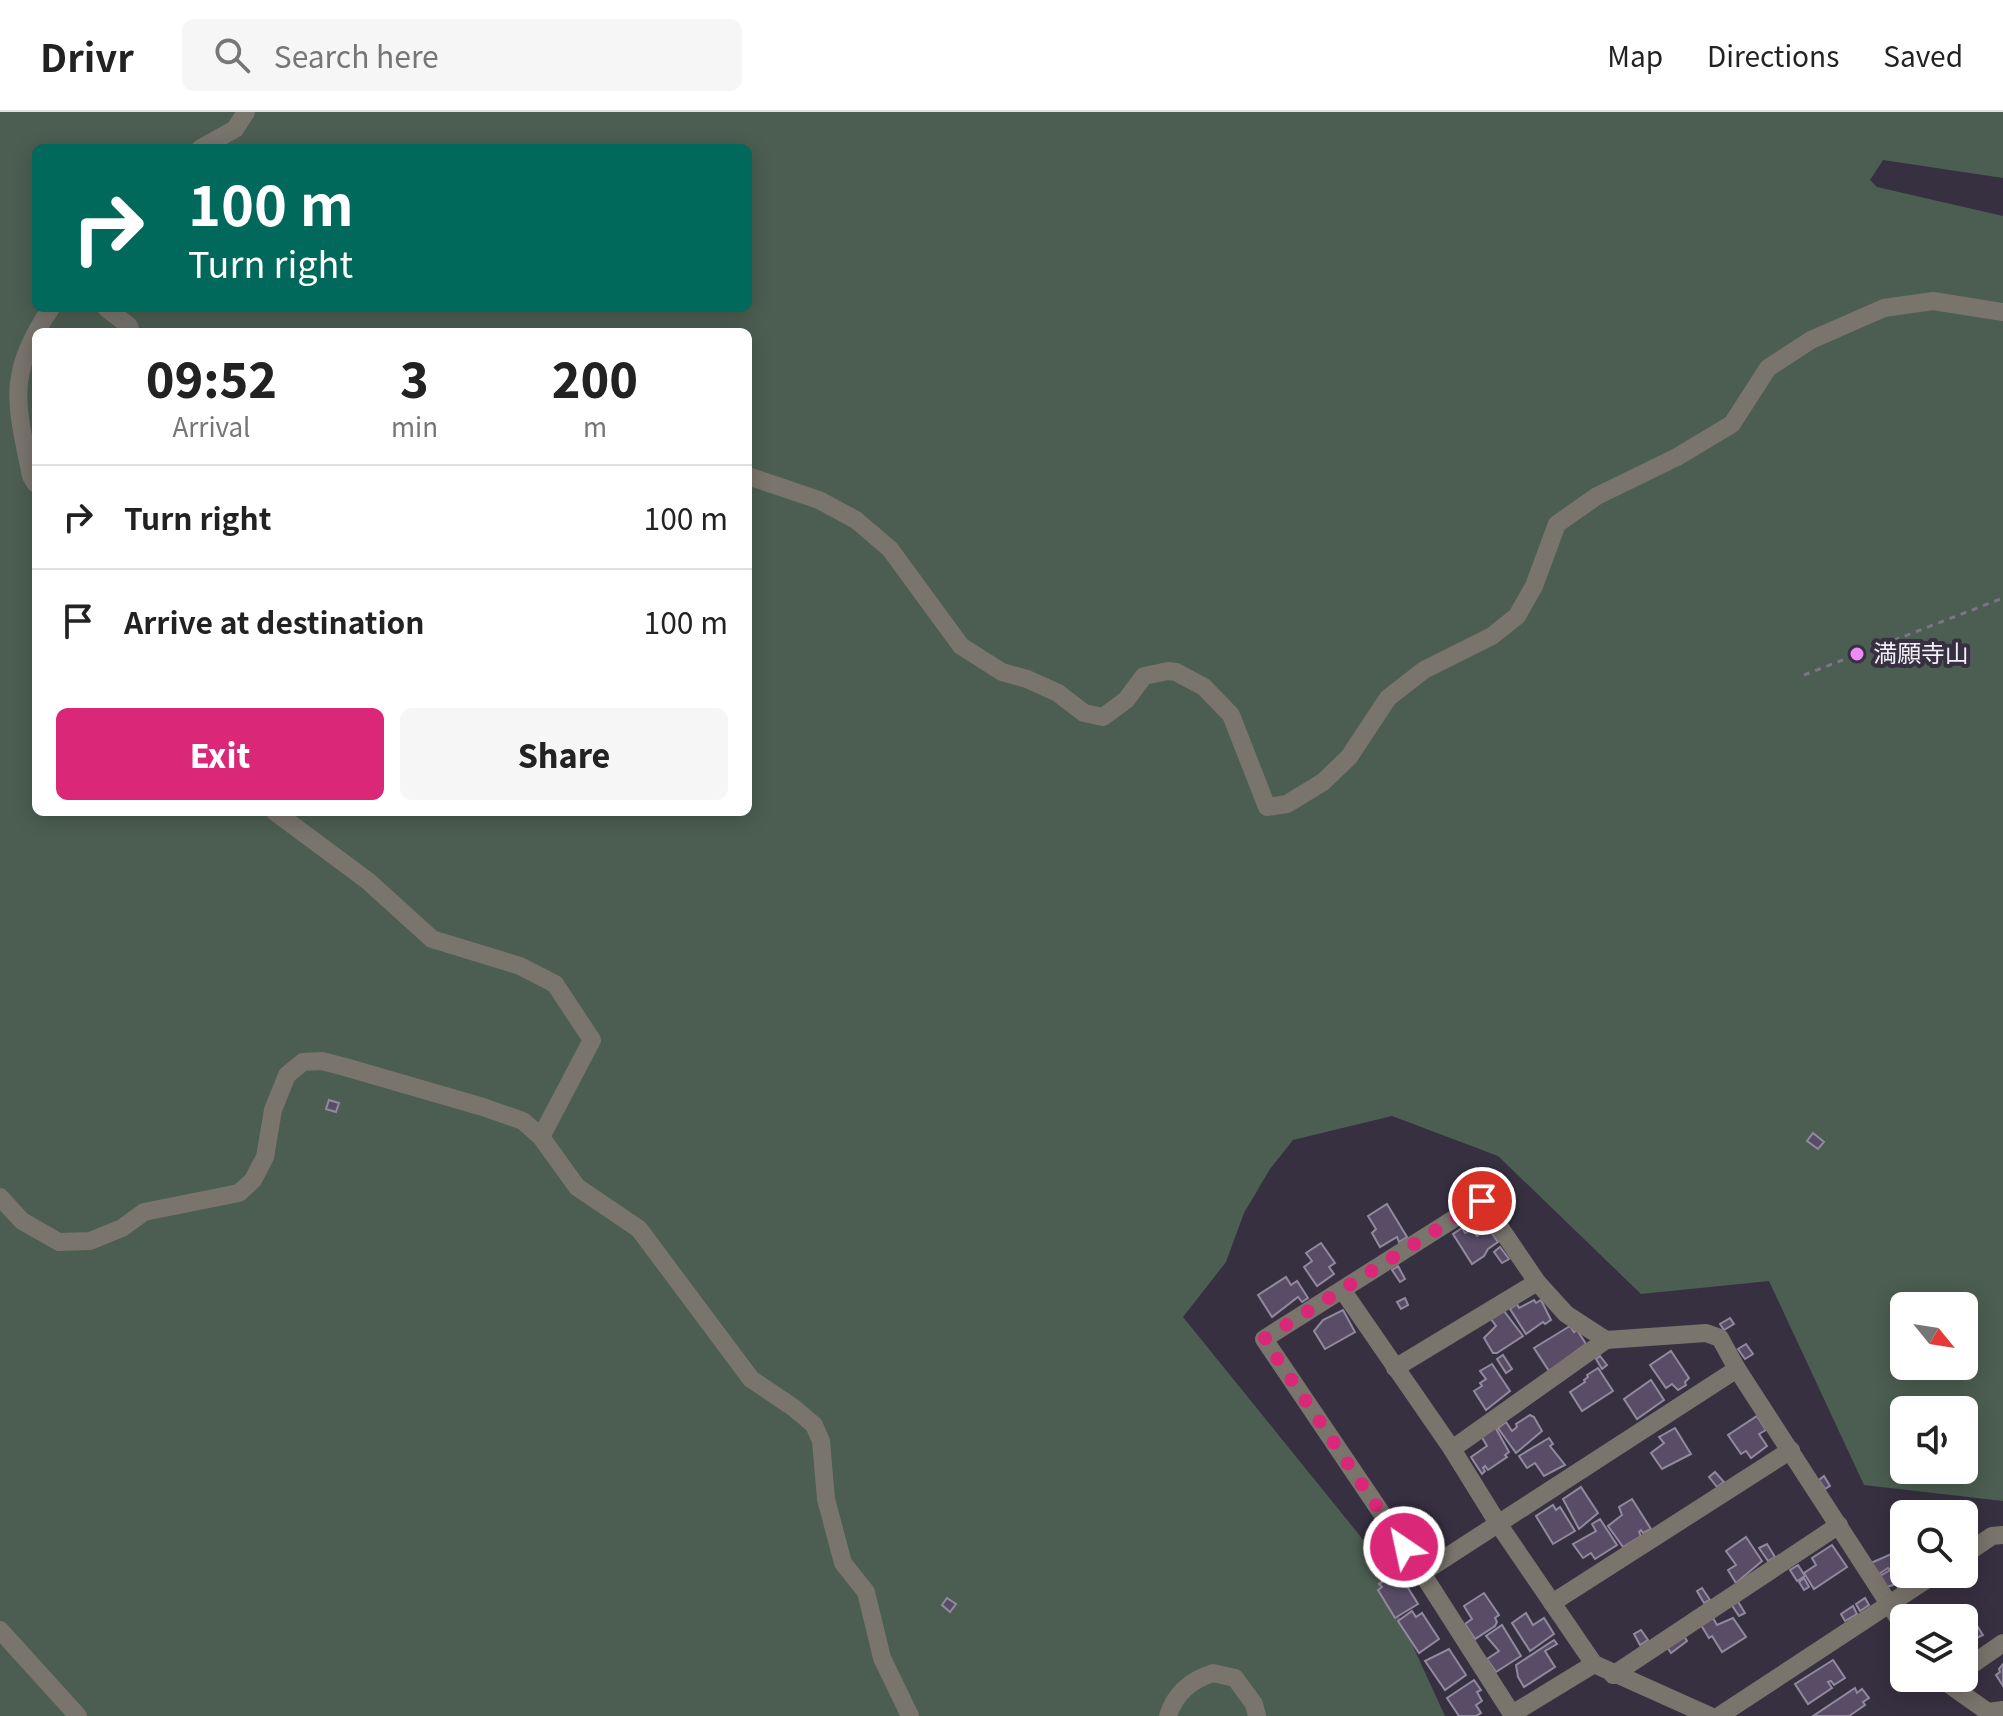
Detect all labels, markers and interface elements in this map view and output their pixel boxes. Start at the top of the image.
search box [182,19,742,91]
text: Drivr [40,28,134,83]
icon: search [210,33,254,77]
text: Search here [274,33,439,77]
text: Map [1607,35,1663,75]
text: Directions [1707,35,1839,75]
text: Saved [1883,35,1963,75]
text: 100 m [188,161,354,242]
icon: right [56,176,160,280]
text: Turn right [188,236,353,288]
text: 09:52 [146,342,277,412]
text: 3 [400,342,429,412]
text: 200 [552,342,638,412]
text: Arrival [172,407,250,444]
text: min [391,407,438,444]
text: m [583,407,607,444]
icon: right [56,495,100,539]
text: Turn right [124,495,271,539]
text: 100 m [644,495,728,539]
icon: arrive [56,599,100,643]
text: Arrive at destination [124,599,425,643]
text: 100 m [644,599,728,643]
place label: 満願寺山 [1873,634,1969,669]
marker: 満願寺山 [1848,645,1866,663]
button: Exit [56,708,384,800]
button: Share [400,708,728,800]
pin [1448,1167,1516,1235]
icon: arrive [1460,1179,1504,1223]
north arrow [1890,1292,1978,1380]
map controls [1890,1292,1978,1692]
button: sound [1890,1396,1978,1484]
button: search [1890,1500,1978,1588]
position arrow [1362,1505,1446,1589]
button: layers [1890,1604,1978,1692]

